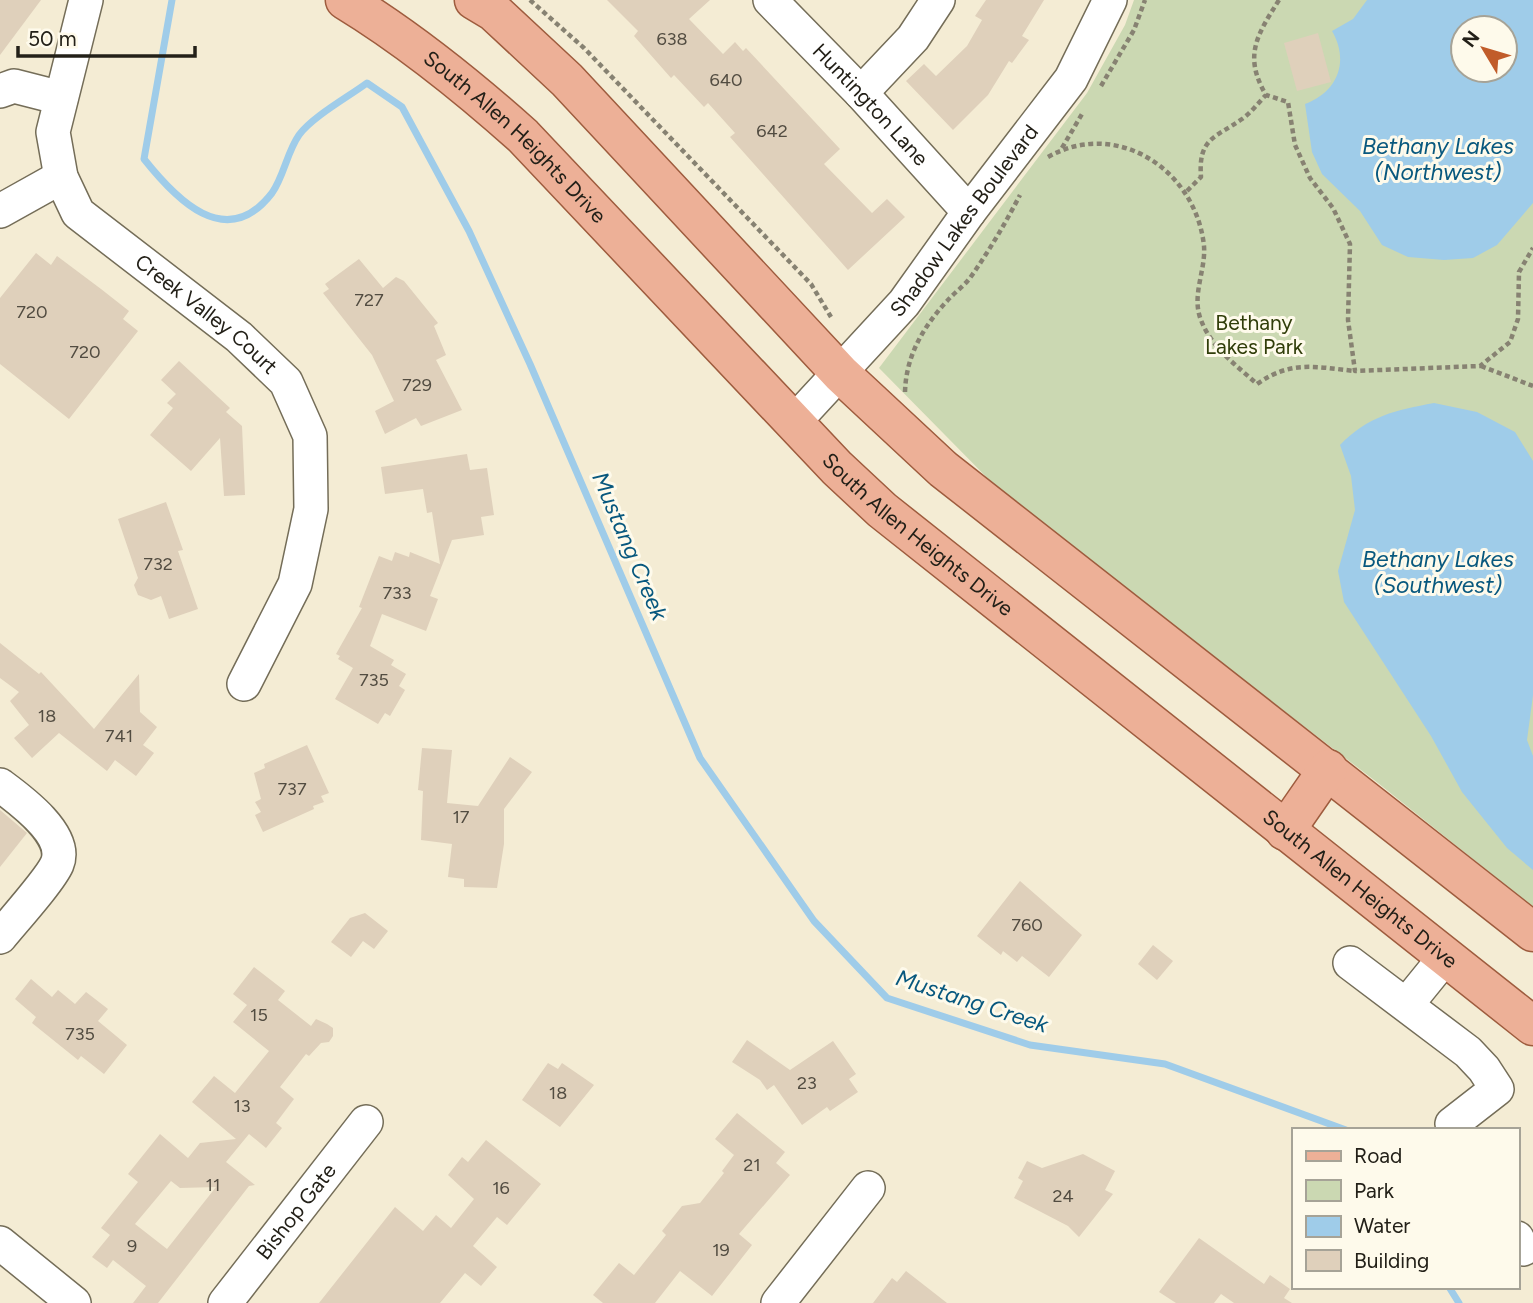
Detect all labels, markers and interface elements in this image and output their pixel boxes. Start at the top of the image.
scale bar [18,14,194,58]
north arrow [1449,14,1519,84]
text: 50 m [28,26,77,51]
text: N [1457,26,1485,52]
house number: 638 [656,28,688,50]
street label: Huntington Lane [808,38,934,171]
street label: South Allen Heights Drive [419,45,612,228]
house number: 640 [710,69,742,91]
house number: 642 [756,120,788,142]
street label: Shadow Lakes Boulevard [885,120,1043,322]
water label: Bethany Lakes (Northwest) [1362,132,1514,186]
street label: Creek Valley Court [131,249,283,379]
house number: 727 [354,289,384,311]
house number: 720 [16,301,48,323]
park label: Bethany Lakes Park [1205,310,1304,359]
house number: 720 [69,341,101,363]
house number: 729 [402,374,432,396]
street label: South Allen Heights Drive [817,448,1018,621]
water label: Mustang Creek [586,468,674,625]
water label: Bethany Lakes (Southwest) [1362,545,1514,599]
house number: 732 [143,553,173,575]
house number: 733 [382,582,412,604]
house number: 735 [359,669,389,691]
house number: 18 [38,705,56,727]
house number: 741 [105,725,133,747]
house number: 737 [277,778,307,800]
street label: South Allen Heights Drive [1258,804,1463,973]
house number: 17 [452,806,470,828]
house number: 760 [1011,914,1043,936]
water label: Mustang Creek [892,963,1052,1039]
house number: 15 [250,1004,268,1026]
house number: 735 [65,1023,95,1045]
house number: 23 [797,1072,817,1094]
house number: 18 [549,1082,567,1104]
house number: 13 [233,1095,251,1117]
legend [1292,1128,1519,1289]
text: Road [1354,1143,1402,1168]
house number: 21 [743,1154,761,1176]
street label: Bishop Gate [251,1158,341,1264]
house number: 11 [206,1174,220,1196]
house number: 16 [492,1177,510,1199]
text: Park [1354,1178,1395,1203]
house number: 24 [1052,1185,1074,1207]
text: Water [1354,1213,1410,1238]
house number: 9 [127,1235,137,1257]
house number: 19 [712,1239,730,1261]
text: Building [1354,1248,1429,1273]

